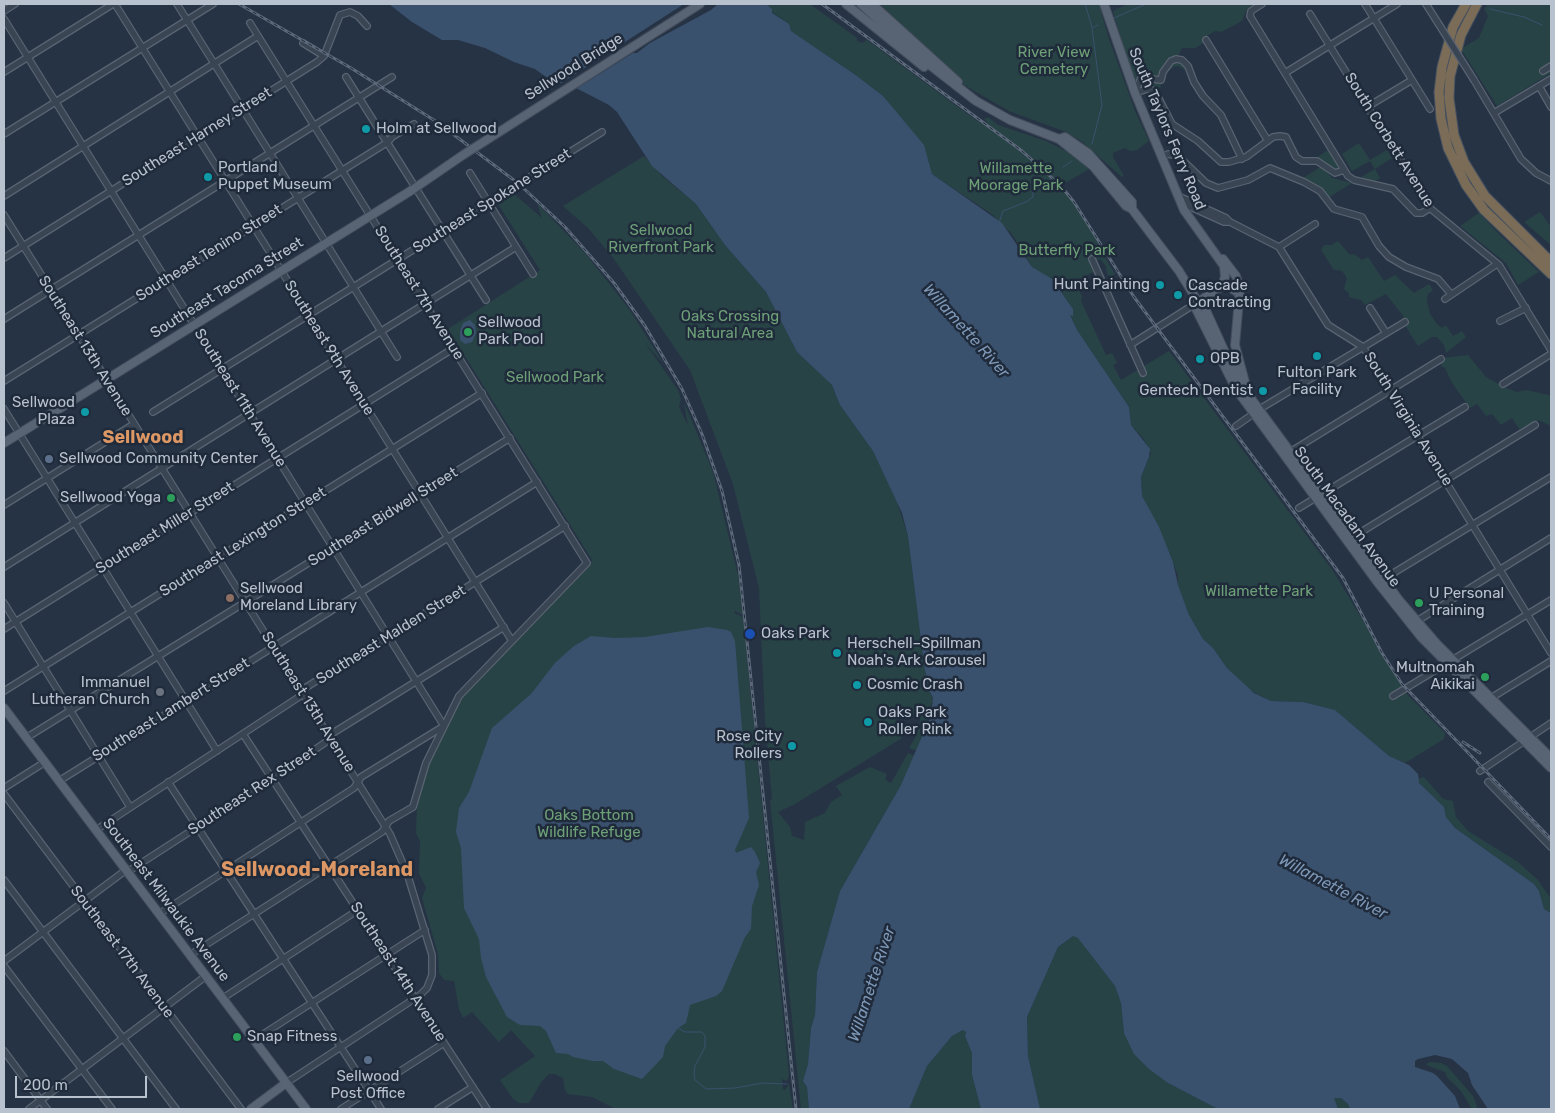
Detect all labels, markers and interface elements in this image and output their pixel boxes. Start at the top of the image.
street label: Sellwood Bridge [522,30,626,104]
park label: River View Cemetery [1018,44,1090,79]
street label: South Taylors Ferry Road [1125,45,1209,213]
street label: South Corbett Avenue [1340,69,1438,211]
street label: Southeast Harney Street [119,84,275,190]
place label: Holm at Sellwood [376,120,497,138]
marker: Holm at Sellwood [360,123,372,135]
street label: Southeast Spokane Street [410,145,574,257]
place label: Portland Puppet Museum [218,159,332,194]
park label: Willamette Moorage Park [968,160,1064,195]
marker: Portland Puppet Museum [202,171,214,183]
street label: Southeast Tenino Street [133,201,285,305]
park label: Sellwood Riverfront Park [608,222,714,257]
street label: Southeast 7th Avenue [370,223,468,363]
street label: Southeast Tacoma Street [147,233,307,343]
park label: Butterfly Park [1018,242,1116,260]
street label: Southeast 13th Avenue [34,272,136,420]
place label: Hunt Painting [1054,276,1150,294]
street label: Southeast 9th Avenue [280,277,378,419]
place label: Cascade Contracting [1188,277,1271,312]
marker: Hunt Painting [1154,279,1166,291]
water label: Willamette River [919,280,1013,382]
marker: Cascade Contracting [1172,289,1184,301]
park label: Oaks Crossing Natural Area [681,308,779,343]
place label: Sellwood Park Pool [478,314,543,349]
street label: Southeast 11th Avenue [190,325,290,471]
marker: Sellwood Park Pool [462,326,474,338]
street label: South Virginia Avenue [1359,349,1457,489]
place label: OPB [1210,350,1240,368]
marker: Fulton Park Facility [1311,350,1323,362]
marker: OPB [1194,353,1206,365]
place label: Fulton Park Facility [1277,364,1357,399]
park label: Sellwood Park [506,369,604,387]
place label: Gentech Dentist [1139,382,1253,400]
marker: Gentech Dentist [1257,385,1269,397]
place label: Sellwood Plaza [12,394,75,429]
marker: Sellwood Plaza [79,406,91,418]
district label: Sellwood [102,427,184,449]
street label: South Macadam Avenue [1290,443,1404,591]
place label: Sellwood Community Center [59,450,258,468]
marker: Sellwood Community Center [43,453,55,465]
street label: Southeast Bidwell Street [305,464,461,570]
street label: Southeast Miller Street [92,478,238,578]
street label: Southeast Lexington Street [157,483,329,601]
place label: Sellwood Yoga [60,489,161,507]
marker: Sellwood Yoga [165,492,177,504]
place label: Sellwood Moreland Library [240,580,357,615]
street label: Southeast Malden Street [313,581,469,689]
park label: Willamette Park [1205,583,1313,601]
place label: U Personal Training [1429,585,1504,620]
marker: Sellwood Moreland Library [224,592,236,604]
marker: U Personal Training [1413,597,1425,609]
place label: Oaks Park [761,625,830,643]
marker: Oaks Park [743,627,757,641]
street label: Southeast 13th Avenue [257,628,359,776]
place label: Herschell–Spillman Noah's Ark Carousel [847,635,986,670]
marker: Herschell–Spillman Noah's Ark Carousel [831,647,843,659]
street label: Southeast Lambert Street [89,654,253,766]
place label: Multnomah Aikikai [1396,659,1475,694]
marker: Multnomah Aikikai [1479,671,1491,683]
place label: Immanuel Lutheran Church [32,674,150,709]
place label: Cosmic Crash [867,676,963,694]
marker: Cosmic Crash [851,679,863,691]
marker: Immanuel Lutheran Church [154,686,166,698]
place label: Oaks Park Roller Rink [878,704,952,739]
marker: Oaks Park Roller Rink [862,716,874,728]
place label: Rose City Rollers [716,728,782,763]
marker: Rose City Rollers [786,740,798,752]
street label: Southeast Rex Street [185,743,319,839]
park label: Oaks Bottom Wildlife Refuge [537,807,641,842]
street label: Southeast Milwaukie Avenue [99,815,233,985]
water label: Willamette River [1276,850,1390,924]
district label: Sellwood-Moreland [221,858,413,882]
street label: Southeast 17th Avenue [66,882,178,1022]
street label: Southeast 14th Avenue [346,899,450,1045]
water label: Willamette River [844,924,900,1044]
place label: Snap Fitness [247,1028,337,1046]
marker: Snap Fitness [231,1031,243,1043]
marker: Sellwood Post Office [362,1054,374,1066]
scale bar [18,1066,150,1098]
place label: Sellwood Post Office [331,1068,405,1103]
text: 200 m [23,1076,68,1094]

